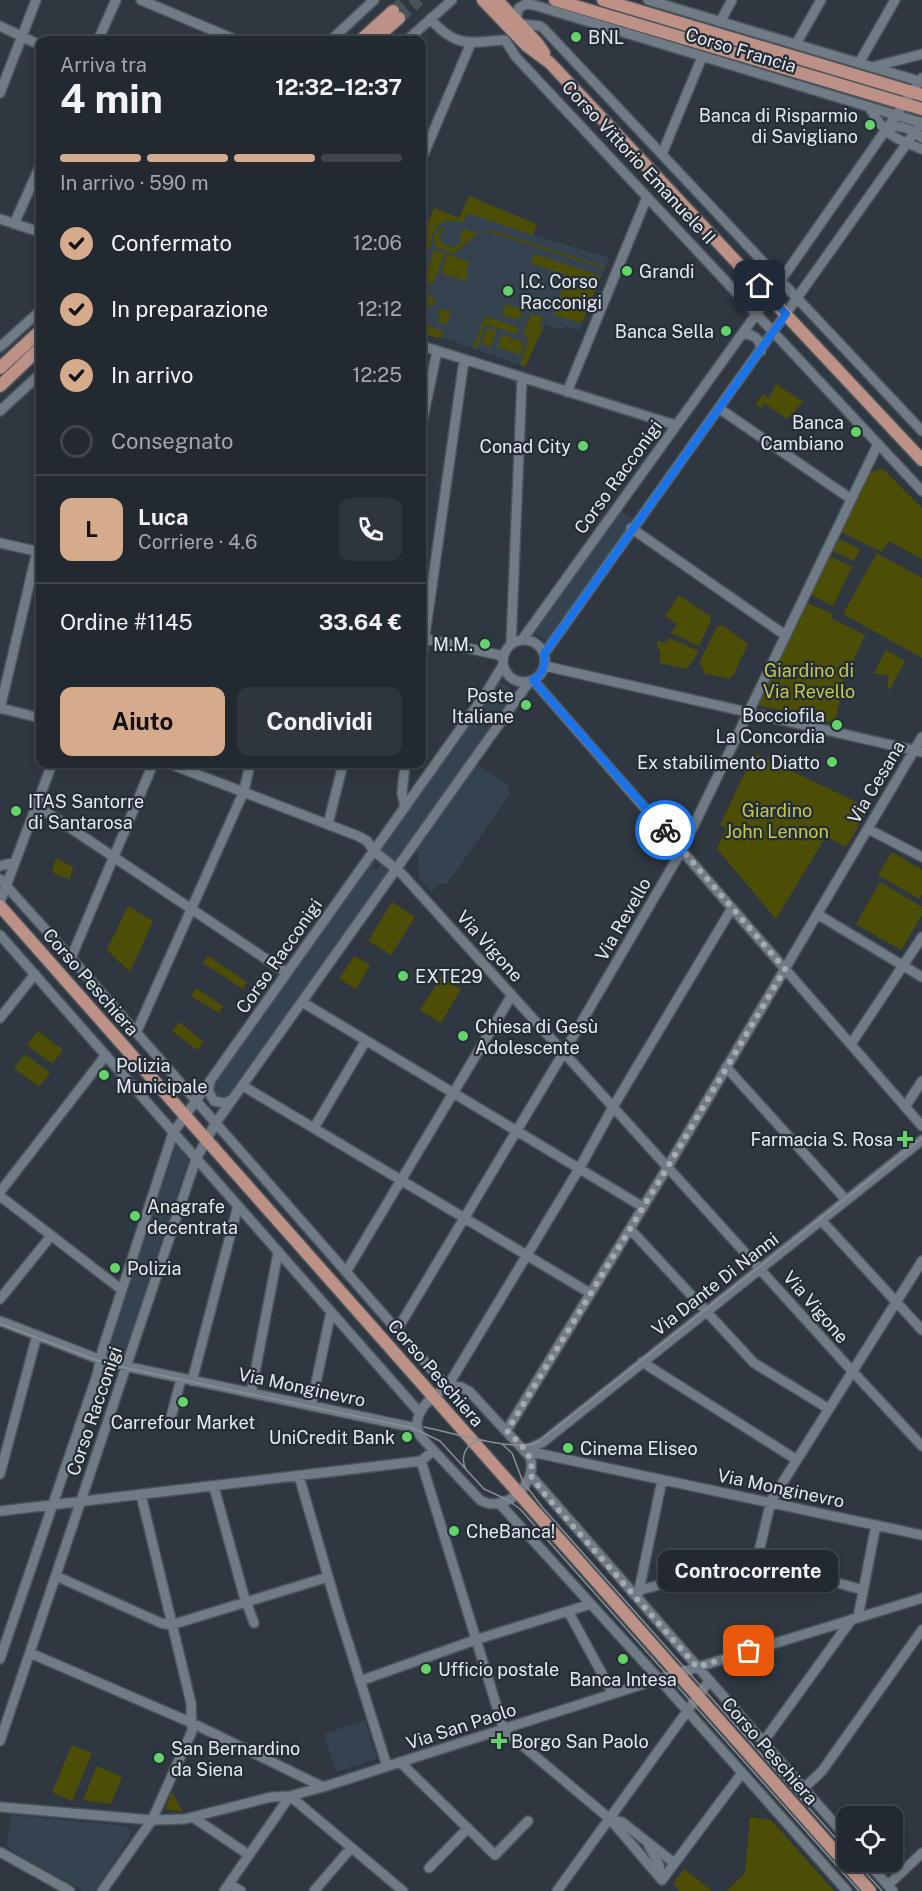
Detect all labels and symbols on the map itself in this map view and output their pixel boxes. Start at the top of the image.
street label: Corso Francia [683,23,799,77]
place label: BNL [588,27,624,48]
marker: BNL [569,30,583,44]
street label: Corso Vittorio Emanuele II [558,76,720,248]
place label: Banca di Risparmio di Savigliano [699,105,858,147]
marker: Banca di Risparmio di Savigliano [863,118,877,132]
pin [734,260,785,311]
place label: Grandi [639,261,695,282]
marker: Grandi [620,264,634,278]
place label: I.C. Corso Racconigi [520,271,602,313]
marker: I.C. Corso Racconigi [501,284,515,298]
place label: Banca Sella [615,321,714,342]
marker: Banca Sella [719,324,733,338]
place label: Banca Cambiano [760,412,844,454]
street label: Corso Racconigi [570,416,666,538]
marker: Banca Cambiano [849,425,863,439]
place label: Conad City [480,436,571,457]
marker: Conad City [576,439,590,453]
place label: M.M. [433,634,473,655]
marker: M.M. [478,637,492,651]
park label: Giardino di Via Revello [763,660,855,702]
place label: Poste Italiane [452,685,514,727]
marker: Poste Italiane [519,698,533,712]
place label: Bocciofila La Concordia [716,705,825,747]
marker: Bocciofila La Concordia [830,718,844,732]
street label: Via Cesana [843,737,909,827]
place label: Ex stabilimento Diatto [637,752,820,773]
marker: Ex stabilimento Diatto [825,755,839,769]
place label: ITAS Santorre di Santarosa [28,791,144,833]
courier [635,800,695,860]
park label: Giardino John Lennon [725,800,829,842]
marker: ITAS Santorre di Santarosa [9,804,23,818]
street label: Via Revello [591,874,655,964]
street label: Corso Racconigi [232,895,326,1017]
street label: Via Vigone [453,906,527,986]
street label: Corso Peschiera [39,924,143,1040]
place label: EXTE29 [415,966,483,987]
marker: EXTE29 [396,969,410,983]
place label: Chiesa di Gesù Adolescente [475,1016,598,1058]
marker: Chiesa di Gesù Adolescente [456,1029,470,1043]
place label: Polizia Municipale [116,1055,207,1097]
marker: Polizia Municipale [97,1068,111,1082]
place label: Farmacia S. Rosa [750,1129,893,1150]
marker: Farmacia S. Rosa [898,1132,912,1146]
place label: Anagrafe decentrata [147,1196,238,1238]
marker: Anagrafe decentrata [128,1209,142,1223]
street label: Via Dante Di Nanni [648,1228,782,1340]
place label: Polizia [127,1258,181,1279]
marker: Polizia [108,1261,122,1275]
street label: Via Vigone [779,1267,853,1347]
street label: Corso Peschiera [384,1315,488,1431]
street label: Corso Racconigi [62,1344,126,1478]
street label: Via Monginevro [236,1363,368,1411]
marker: Carrefour Market [176,1395,190,1409]
place label: Carrefour Market [111,1412,255,1433]
place label: UniCredit Bank [269,1427,395,1448]
marker: UniCredit Bank [400,1430,414,1444]
place label: Cinema Eliseo [580,1438,698,1459]
marker: Cinema Eliseo [561,1441,575,1455]
street label: Via Monginevro [715,1464,847,1512]
place label: CheBanca! [466,1521,555,1542]
marker: CheBanca! [447,1524,461,1538]
callout: Controcorrente [659,1549,839,1591]
pin [723,1625,774,1676]
marker: Banca Intesa [616,1652,630,1666]
place label: Ufficio postale [438,1659,559,1680]
marker: Ufficio postale [419,1662,433,1676]
place label: Banca Intesa [569,1669,677,1690]
street label: Corso Peschiera [718,1693,822,1809]
street label: Via San Paolo [403,1698,519,1754]
place label: Borgo San Paolo [511,1731,649,1752]
marker: Borgo San Paolo [492,1734,506,1748]
place label: San Bernardino da Siena [171,1738,300,1780]
marker: San Bernardino da Siena [152,1751,166,1765]

